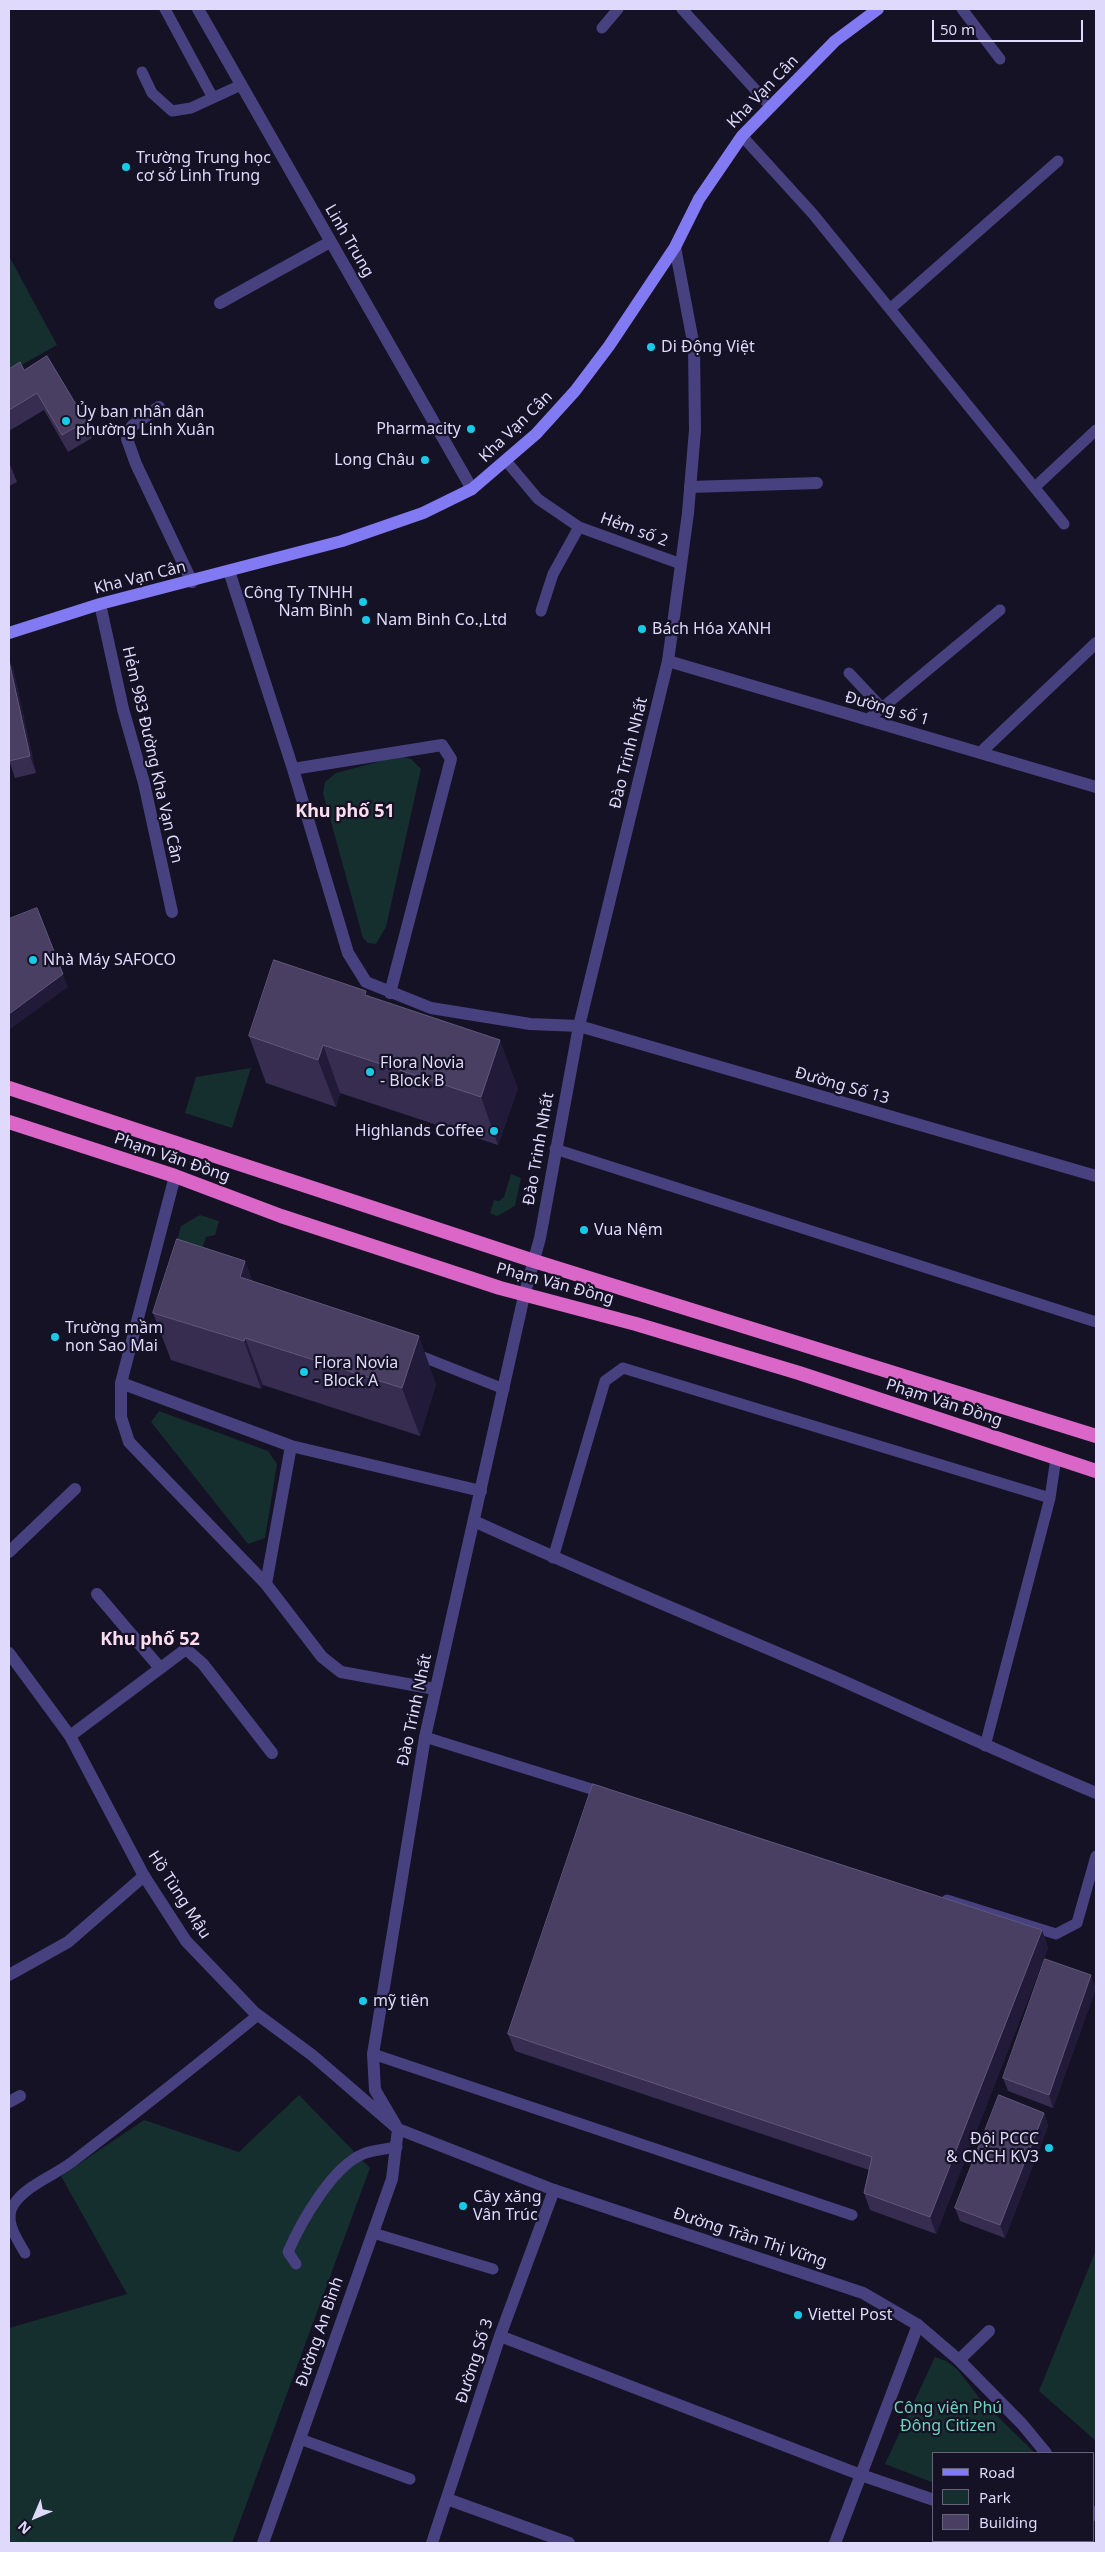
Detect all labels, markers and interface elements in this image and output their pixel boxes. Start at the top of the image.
scale bar [935,10,1086,42]
text: 50 m [940,19,975,39]
street label: Kha Vạn Cân [723,51,803,133]
place label: Trường Trung học cơ sở Linh Trung [136,148,271,186]
marker: Trường Trung học cơ sở Linh Trung [120,161,132,173]
street label: Linh Trung [320,201,378,281]
place label: Di Động Việt [661,337,755,357]
marker: Di Động Việt [645,341,657,353]
street label: Kha Vạn Cân [475,387,557,467]
place label: Ủy ban nhân dân phường Linh Xuân [76,402,215,440]
marker: Ủy ban nhân dân phường Linh Xuân [60,415,72,427]
place label: Pharmacity [376,419,461,439]
marker: Pharmacity [465,423,477,435]
place label: Long Châu [334,450,415,470]
marker: Long Châu [419,454,431,466]
street label: Hẻm số 2 [598,509,670,551]
street label: Kha Vạn Cân [92,557,188,599]
place label: Công Ty TNHH Nam Bình [244,583,353,621]
marker: Công Ty TNHH Nam Bình [357,596,369,608]
place label: Nam Binh Co.,Ltd [376,610,507,630]
marker: Nam Binh Co.,Ltd [360,614,372,626]
place label: Bách Hóa XANH [652,619,771,639]
marker: Bách Hóa XANH [636,623,648,635]
street label: Hẻm 983 Đường Kha Vạn Cân [118,645,186,865]
street label: Đường số 1 [843,688,931,730]
street label: Đào Trinh Nhất [606,695,652,811]
district label: Khu phố 51 [295,801,395,823]
place label: Nhà Máy SAFOCO [43,950,176,970]
marker: Nhà Máy SAFOCO [27,954,39,966]
place label: Flora Novia - Block B [380,1053,464,1091]
street label: Đường Số 13 [793,1063,891,1109]
marker: Flora Novia - Block B [364,1066,376,1078]
street label: Đào Trinh Nhất [520,1091,558,1207]
place label: Highlands Coffee [355,1121,484,1141]
marker: Highlands Coffee [488,1125,500,1137]
street label: Phạm Văn Đồng [112,1129,232,1187]
place label: Vua Nệm [594,1220,663,1240]
marker: Vua Nệm [578,1224,590,1236]
street label: Phạm Văn Đồng [494,1259,616,1309]
place label: Trường mầm non Sao Mai [65,1318,163,1356]
marker: Trường mầm non Sao Mai [49,1331,61,1343]
place label: Flora Novia - Block A [314,1353,398,1391]
marker: Flora Novia - Block A [298,1366,310,1378]
street label: Phạm Văn Đồng [883,1375,1005,1431]
district label: Khu phố 52 [100,1629,200,1651]
street label: Đào Trinh Nhất [394,1652,436,1768]
street label: Hồ Tùng Mậu [143,1847,215,1943]
place label: mỹ tiên [373,1991,429,2011]
marker: mỹ tiên [357,1995,369,2007]
place label: Đội PCCC & CNCH KV3 [946,2129,1039,2167]
marker: Đội PCCC & CNCH KV3 [1043,2142,1055,2154]
place label: Cây xăng Vân Trúc [473,2187,542,2225]
marker: Cây xăng Vân Trúc [457,2200,469,2212]
street label: Đường Trần Thị Vững [671,2204,829,2272]
street label: Đường An Bình [292,2275,348,2389]
place label: Viettel Post [808,2305,892,2325]
marker: Viettel Post [792,2309,804,2321]
street label: Đường Số 3 [452,2316,498,2406]
park label: Công viên Phú Đông Citizen [894,2398,1002,2436]
legend [932,2452,1095,2542]
text: Road [979,2462,1015,2482]
text: Park [979,2487,1011,2507]
north arrow [10,2492,60,2542]
text: Building [979,2512,1037,2532]
text: N [13,2517,35,2539]

